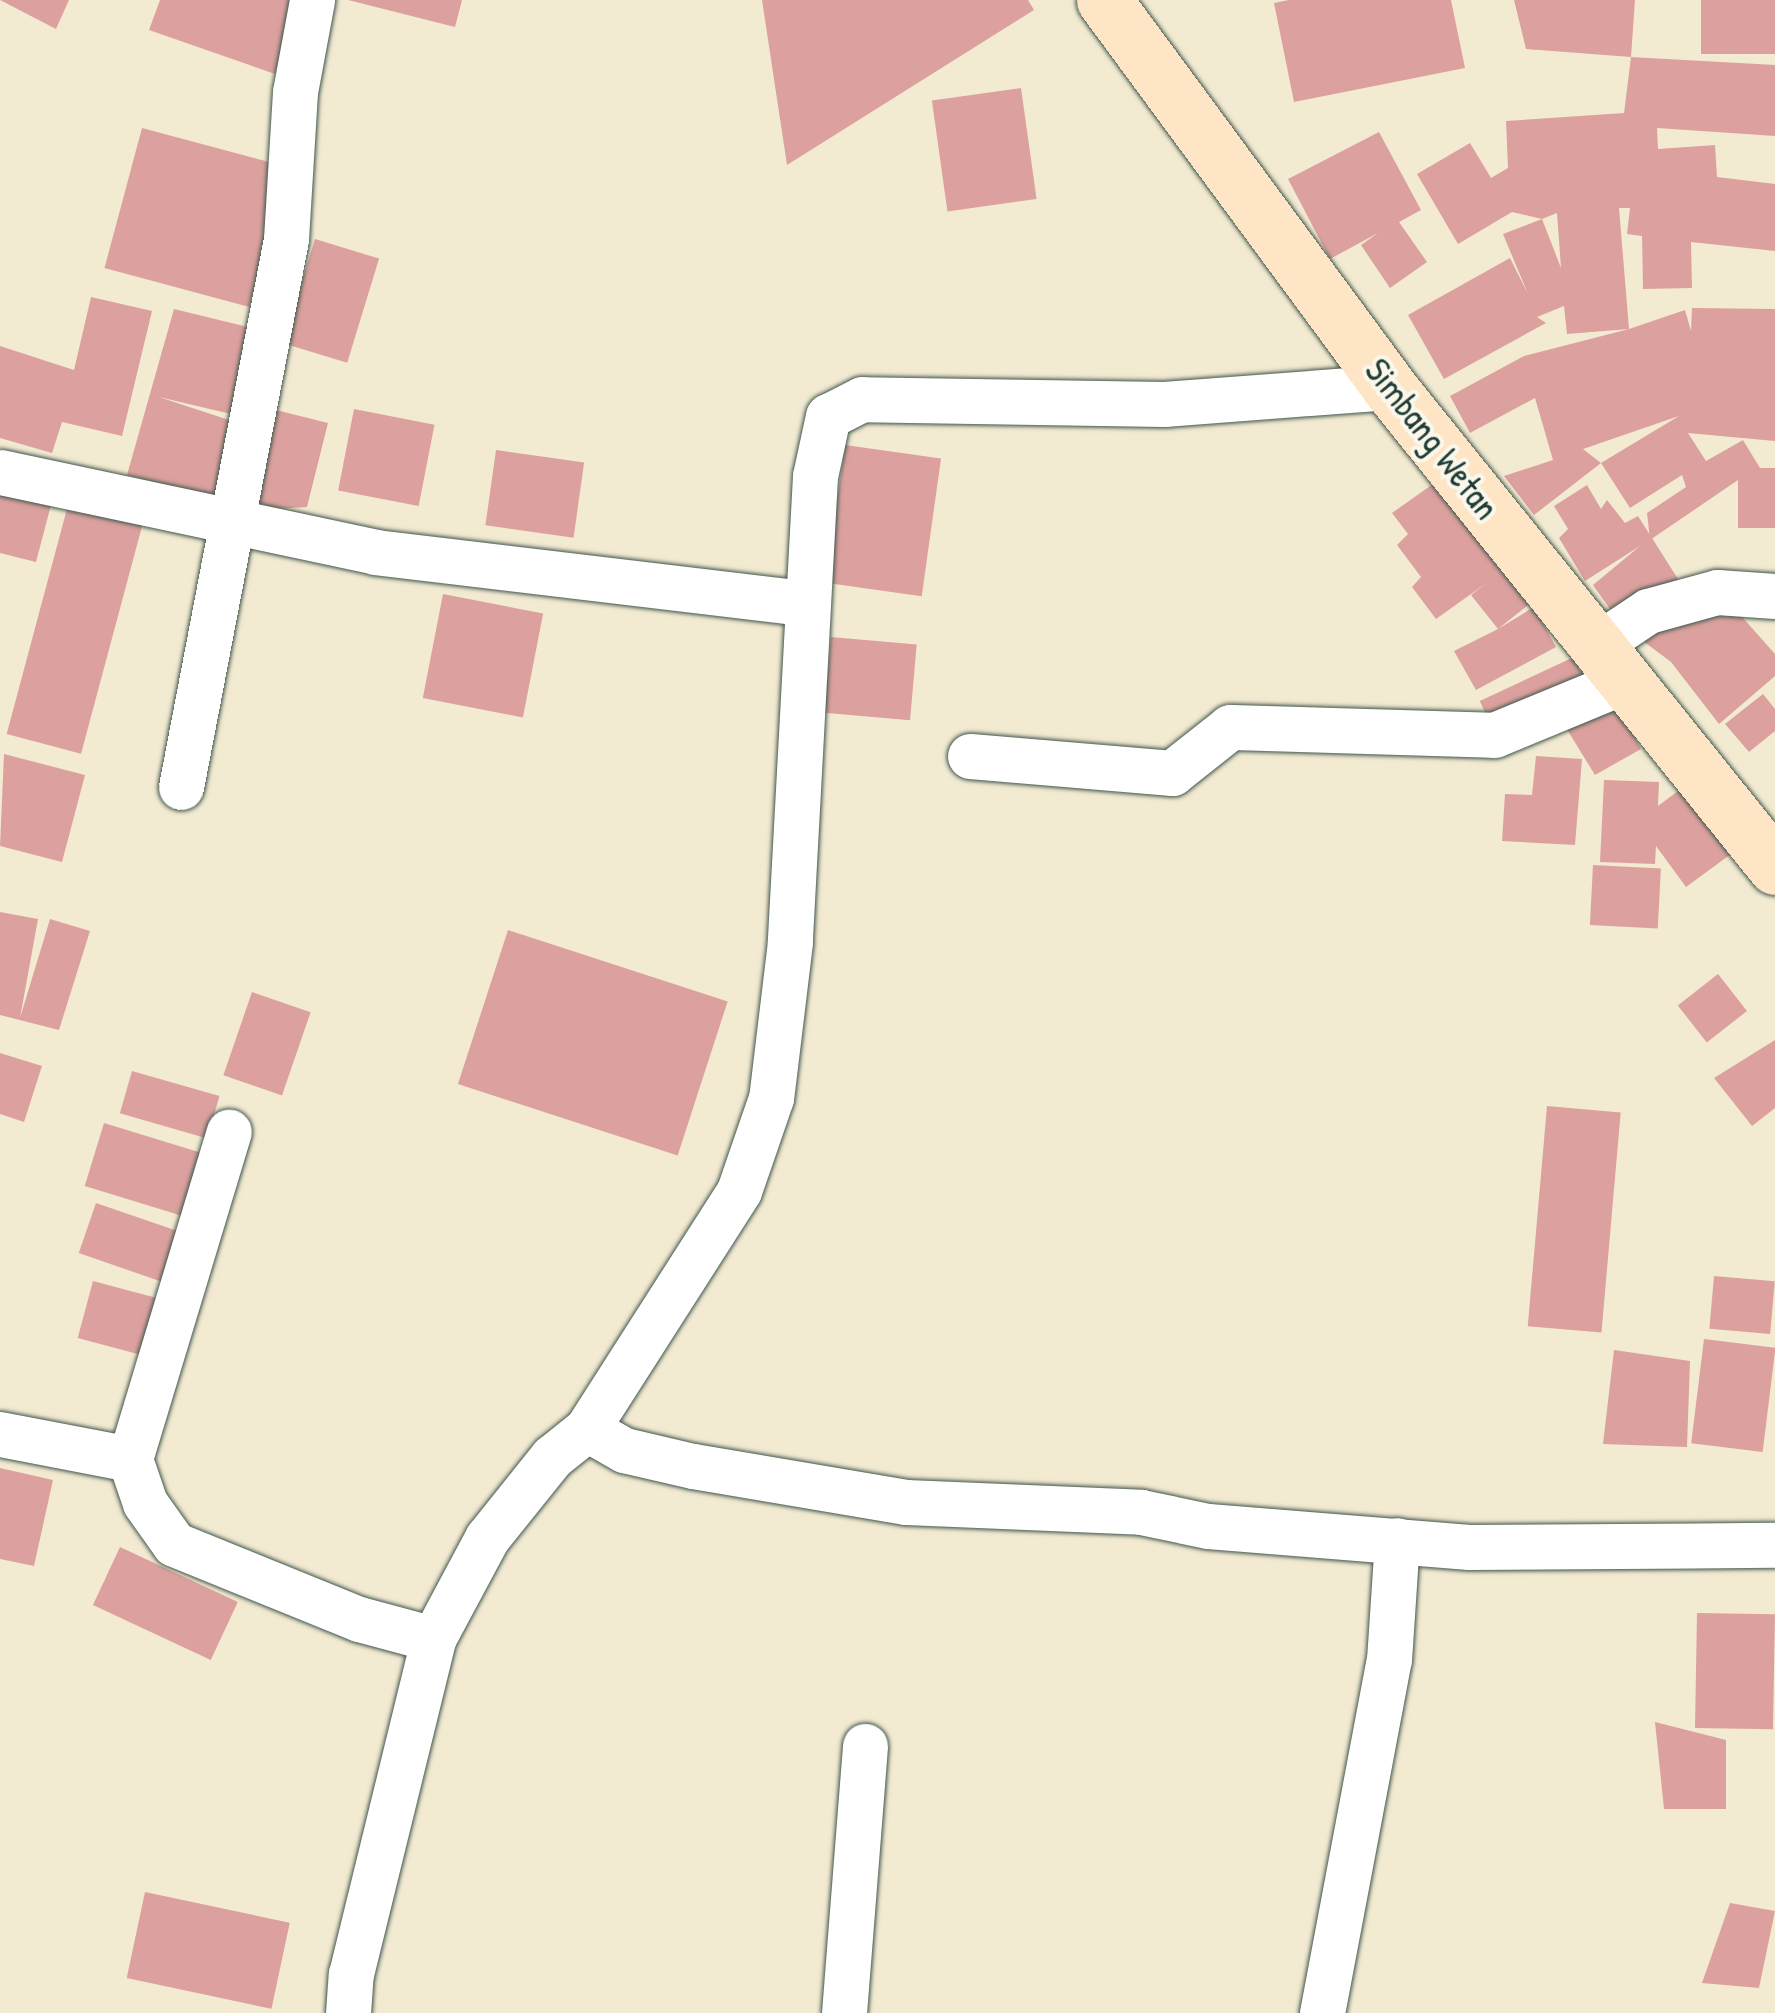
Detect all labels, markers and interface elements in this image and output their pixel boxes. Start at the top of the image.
street label: Simbang Wetan [1356,350,1508,528]

